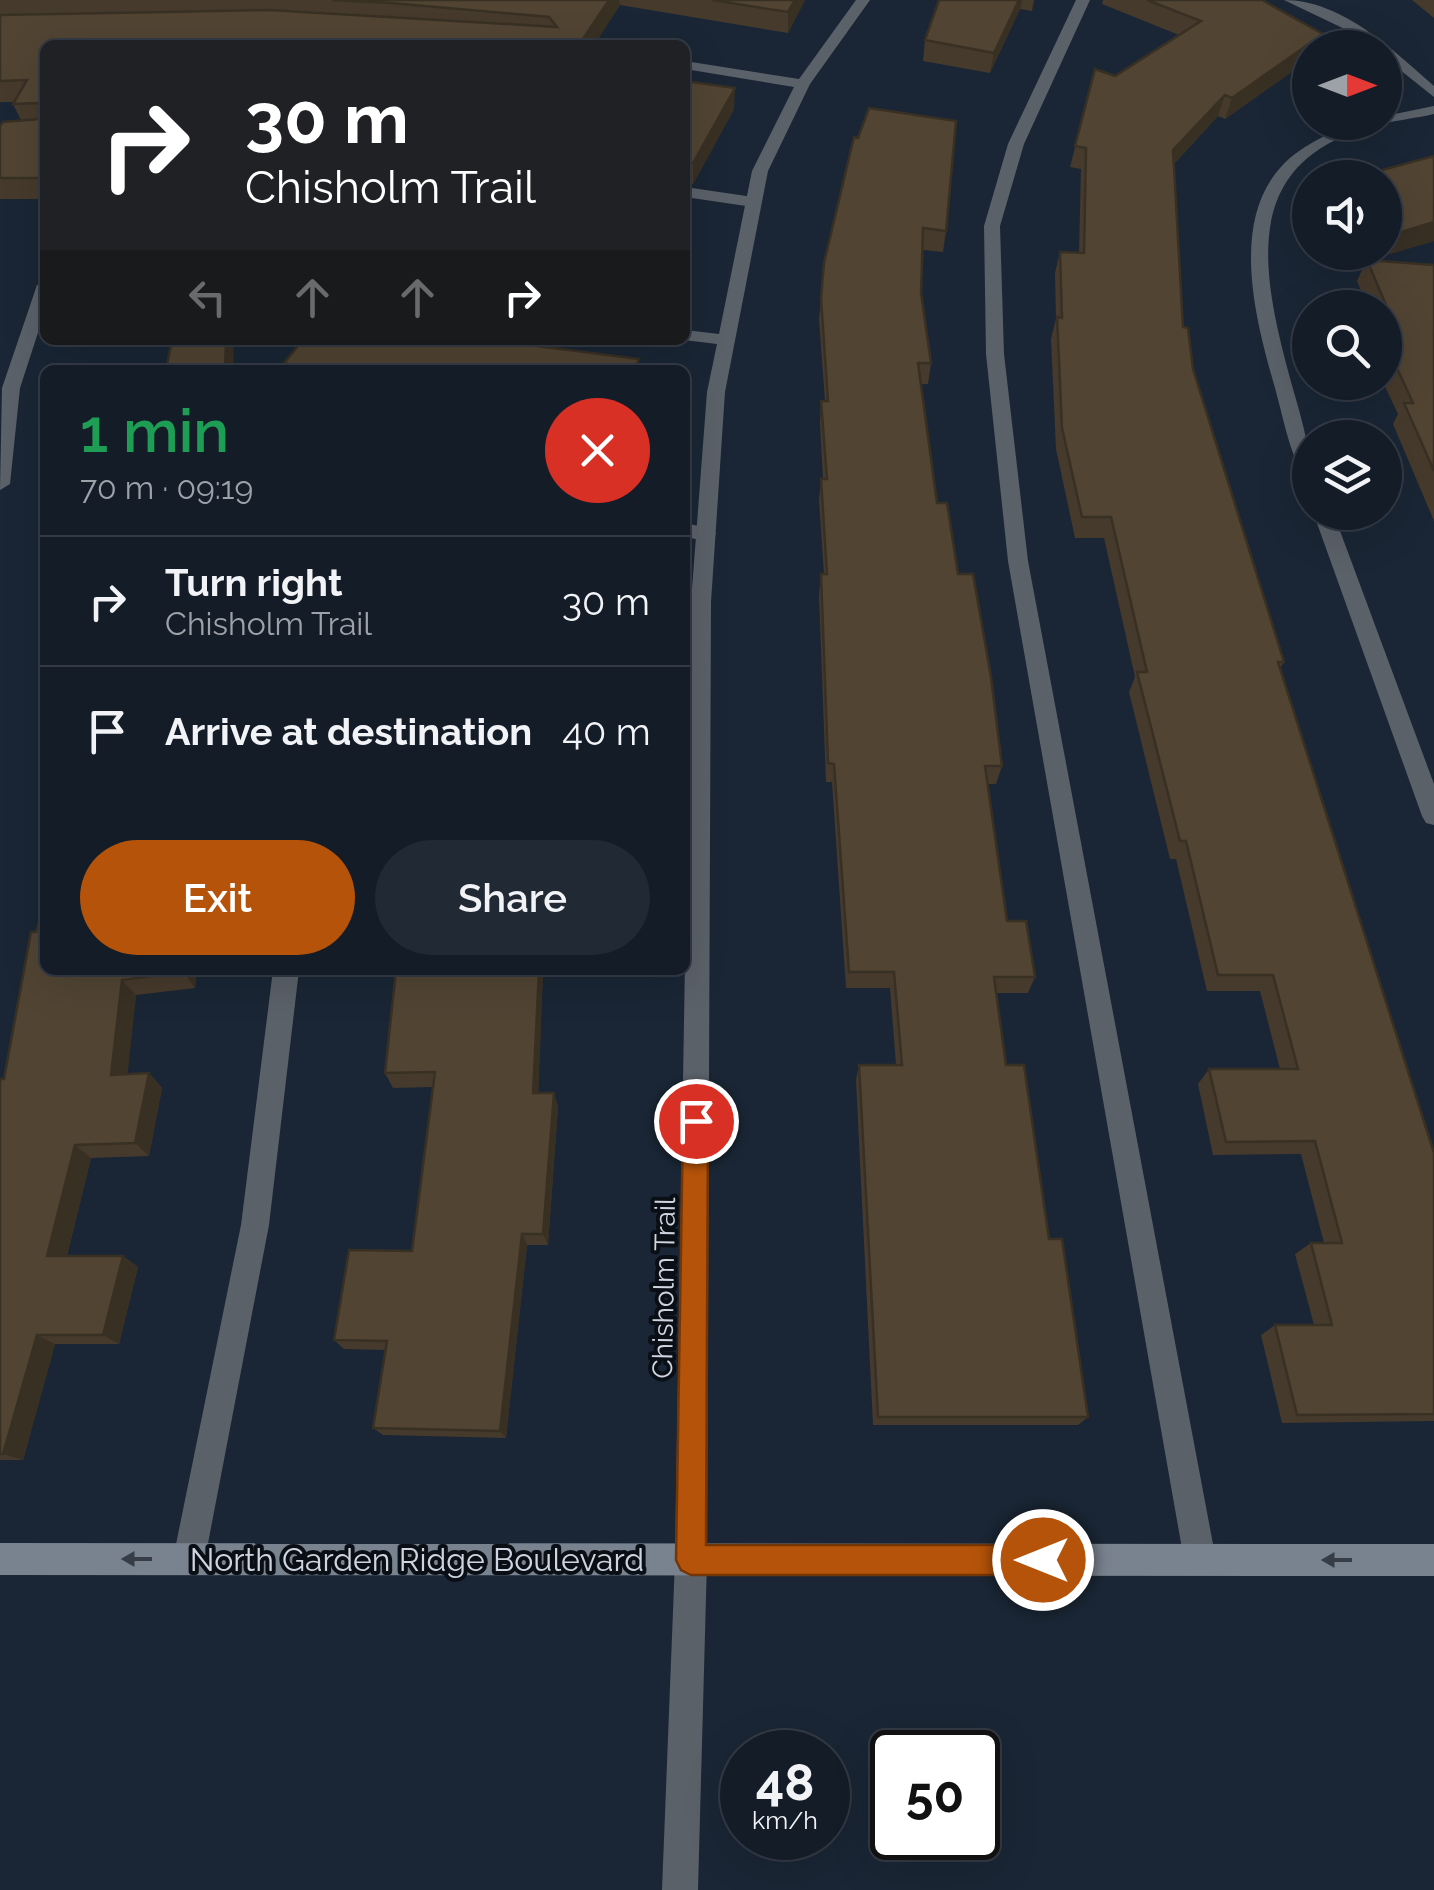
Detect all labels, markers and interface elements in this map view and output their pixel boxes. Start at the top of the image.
north arrow [1292,30,1402,140]
map controls [1292,30,1402,530]
text: 30 m [245,77,409,159]
icon: right [80,80,210,210]
button: sound [1292,160,1402,270]
text: Chisholm Trail [245,161,536,214]
icon: left [180,270,235,325]
icon: ahead [285,270,340,325]
icon: ahead [390,270,445,325]
icon: right [495,270,550,325]
button: search [1292,290,1402,400]
text: 1 min [80,396,229,466]
button: close [545,398,650,503]
button: layers [1292,420,1402,530]
text: 70 m · 09:19 [80,469,253,506]
text: Turn right [165,560,342,605]
icon: right [80,574,135,629]
text: 30 m [562,579,650,624]
text: Chisholm Trail [165,605,372,642]
icon: arrive [80,704,135,759]
text: Arrive at destination [165,709,532,754]
text: 40 m [562,709,651,754]
button: Exit [80,840,355,955]
button: Share [375,840,650,955]
pin [654,1079,739,1164]
icon: arrive [669,1094,724,1149]
street label: Chisholm Trail [646,1197,682,1379]
position arrow [991,1508,1095,1612]
street label: North Garden Ridge Boulevard [190,1541,644,1578]
one-way arrow [120,1551,152,1567]
one-way arrow [1320,1552,1352,1568]
speed limit sign: 50 [870,1730,1000,1860]
text: 48 [756,1753,814,1812]
text: km/h [752,1805,818,1835]

